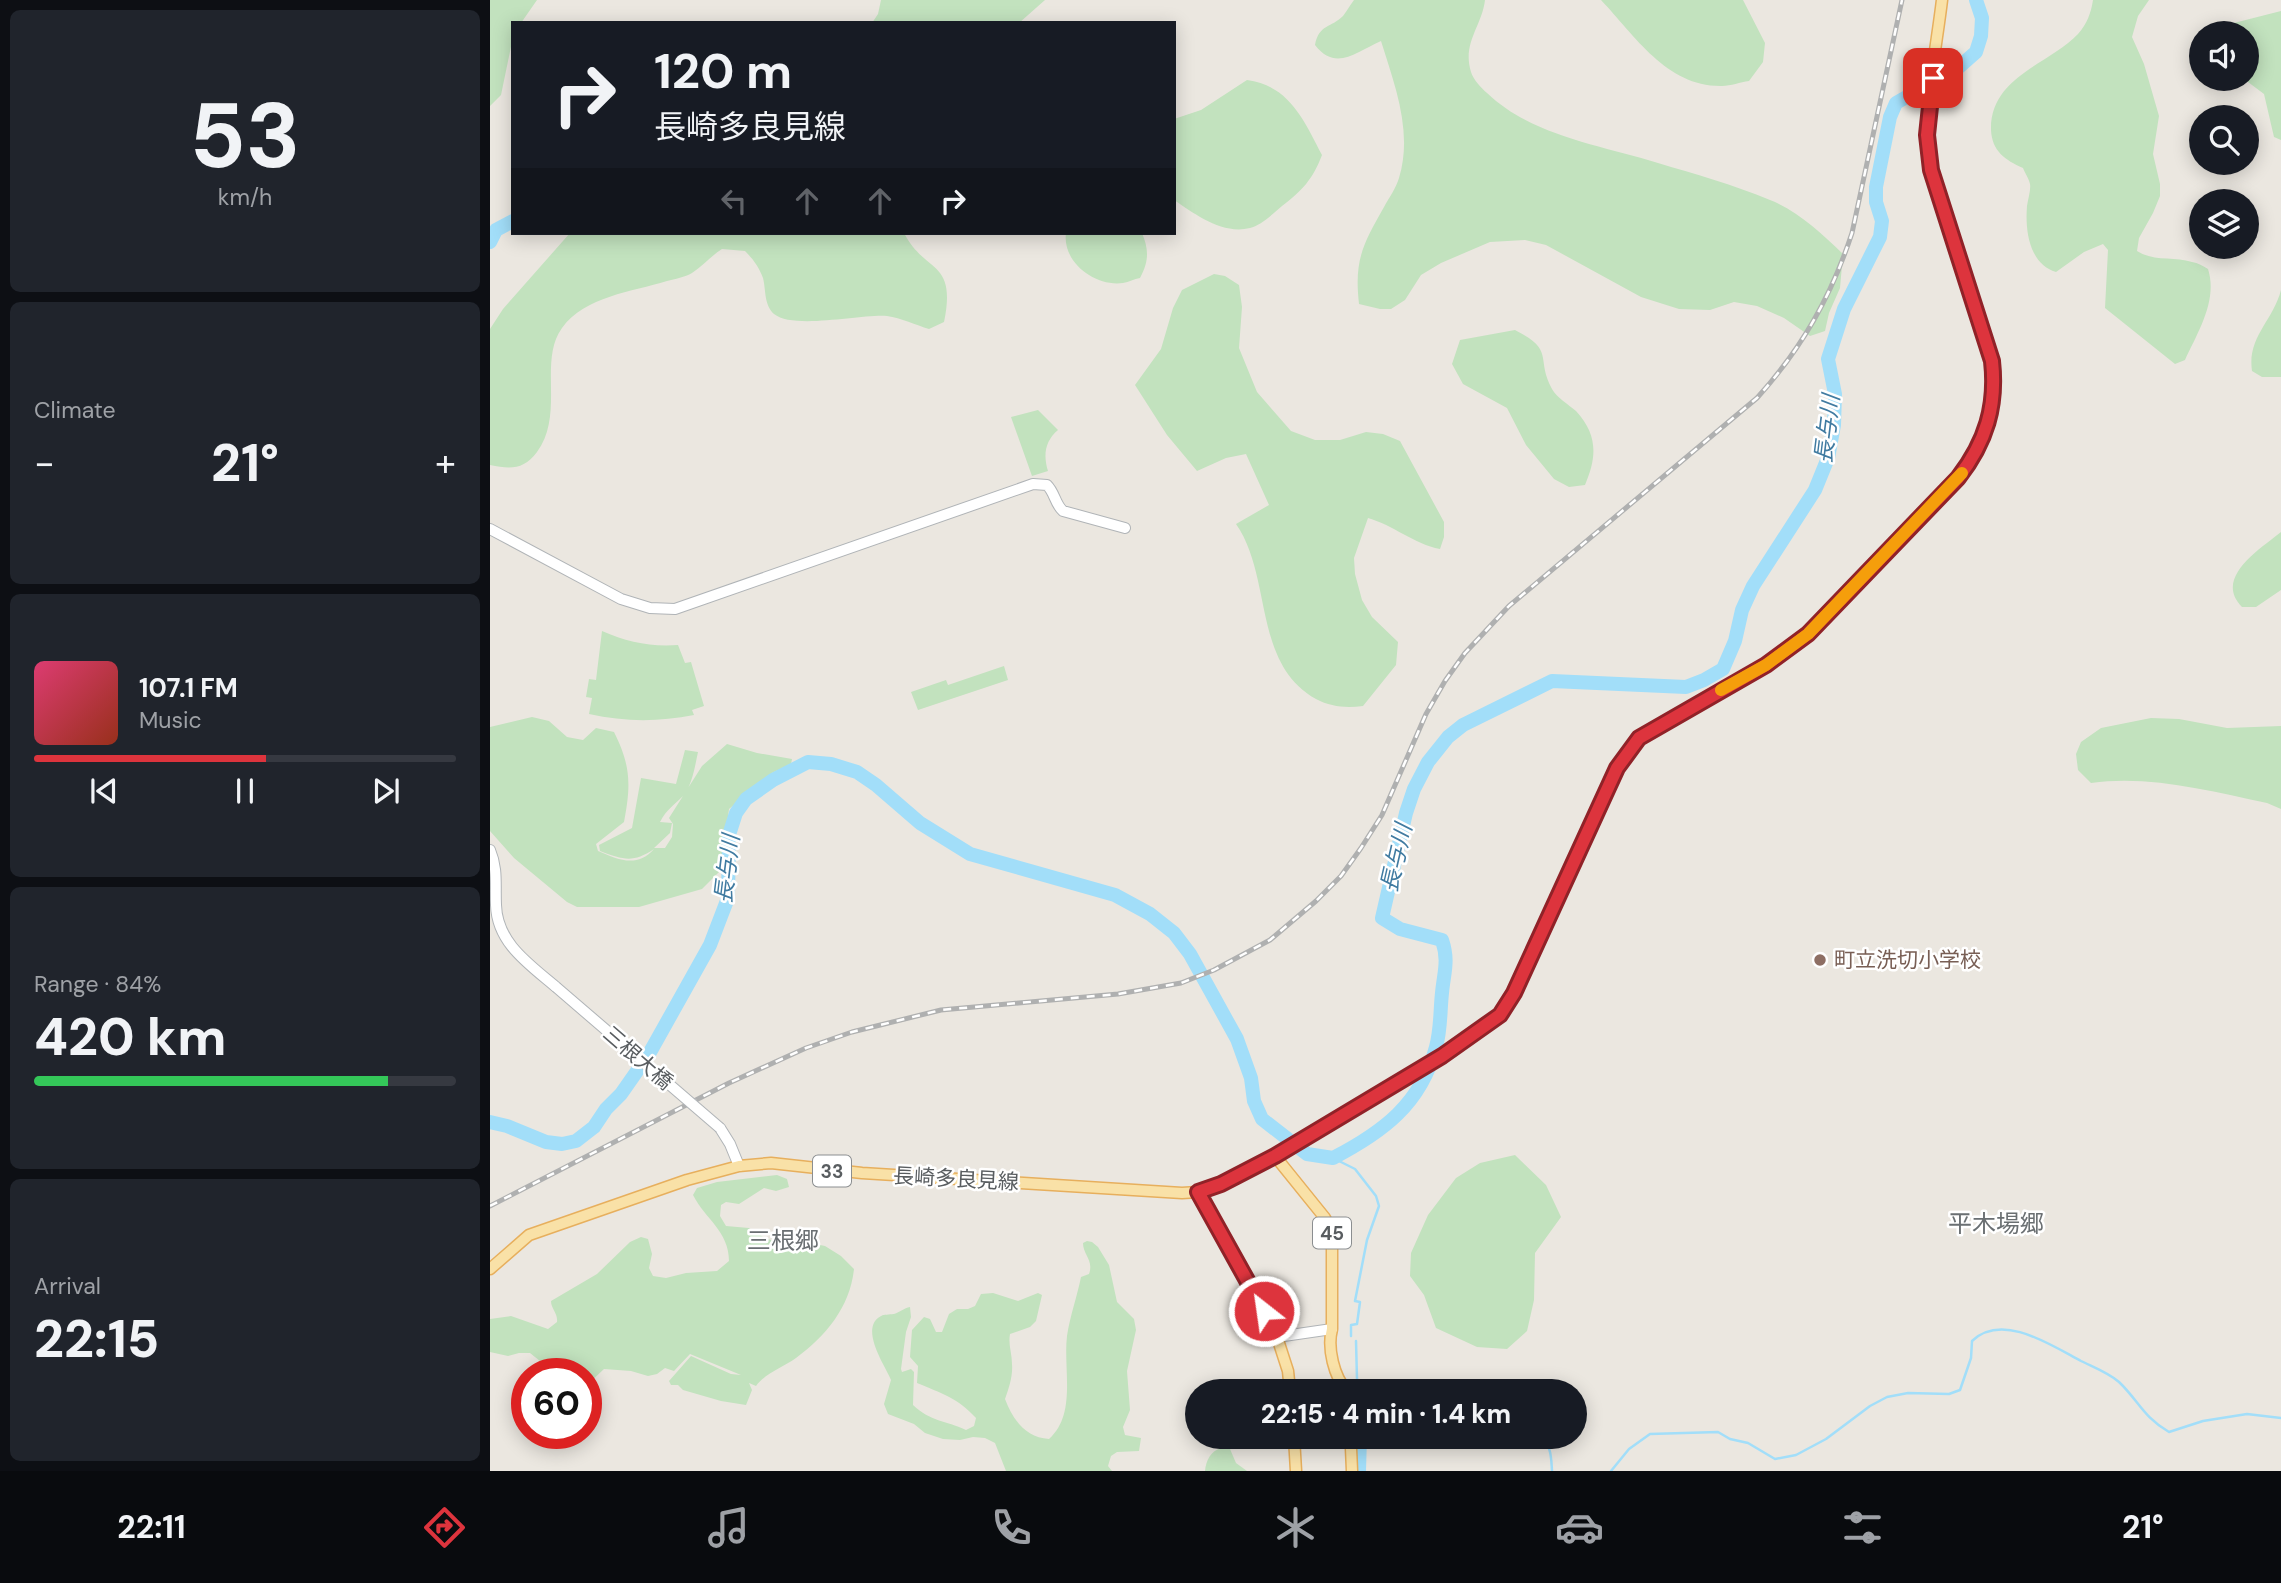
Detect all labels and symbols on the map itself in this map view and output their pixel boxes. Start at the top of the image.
pin [1903,48,1963,108]
water label: 長与川 [1808,390,1846,465]
water label: 長与川 [1374,818,1419,895]
water label: 長与川 [708,830,746,905]
place label: 町立洗切小学校 [1834,946,1981,974]
marker: 町立洗切小学校 [1812,952,1828,968]
street label: 三根大橋 [597,1020,679,1096]
road number: 33 [813,1156,851,1186]
street label: 長崎多良見線 [892,1162,1020,1196]
district label: 平木場郷 [1948,1208,2044,1239]
road number: 45 [1313,1218,1351,1248]
district label: 三根郷 [747,1225,819,1256]
position arrow [1227,1274,1301,1348]
speed limit sign: 60 [511,1358,602,1449]

